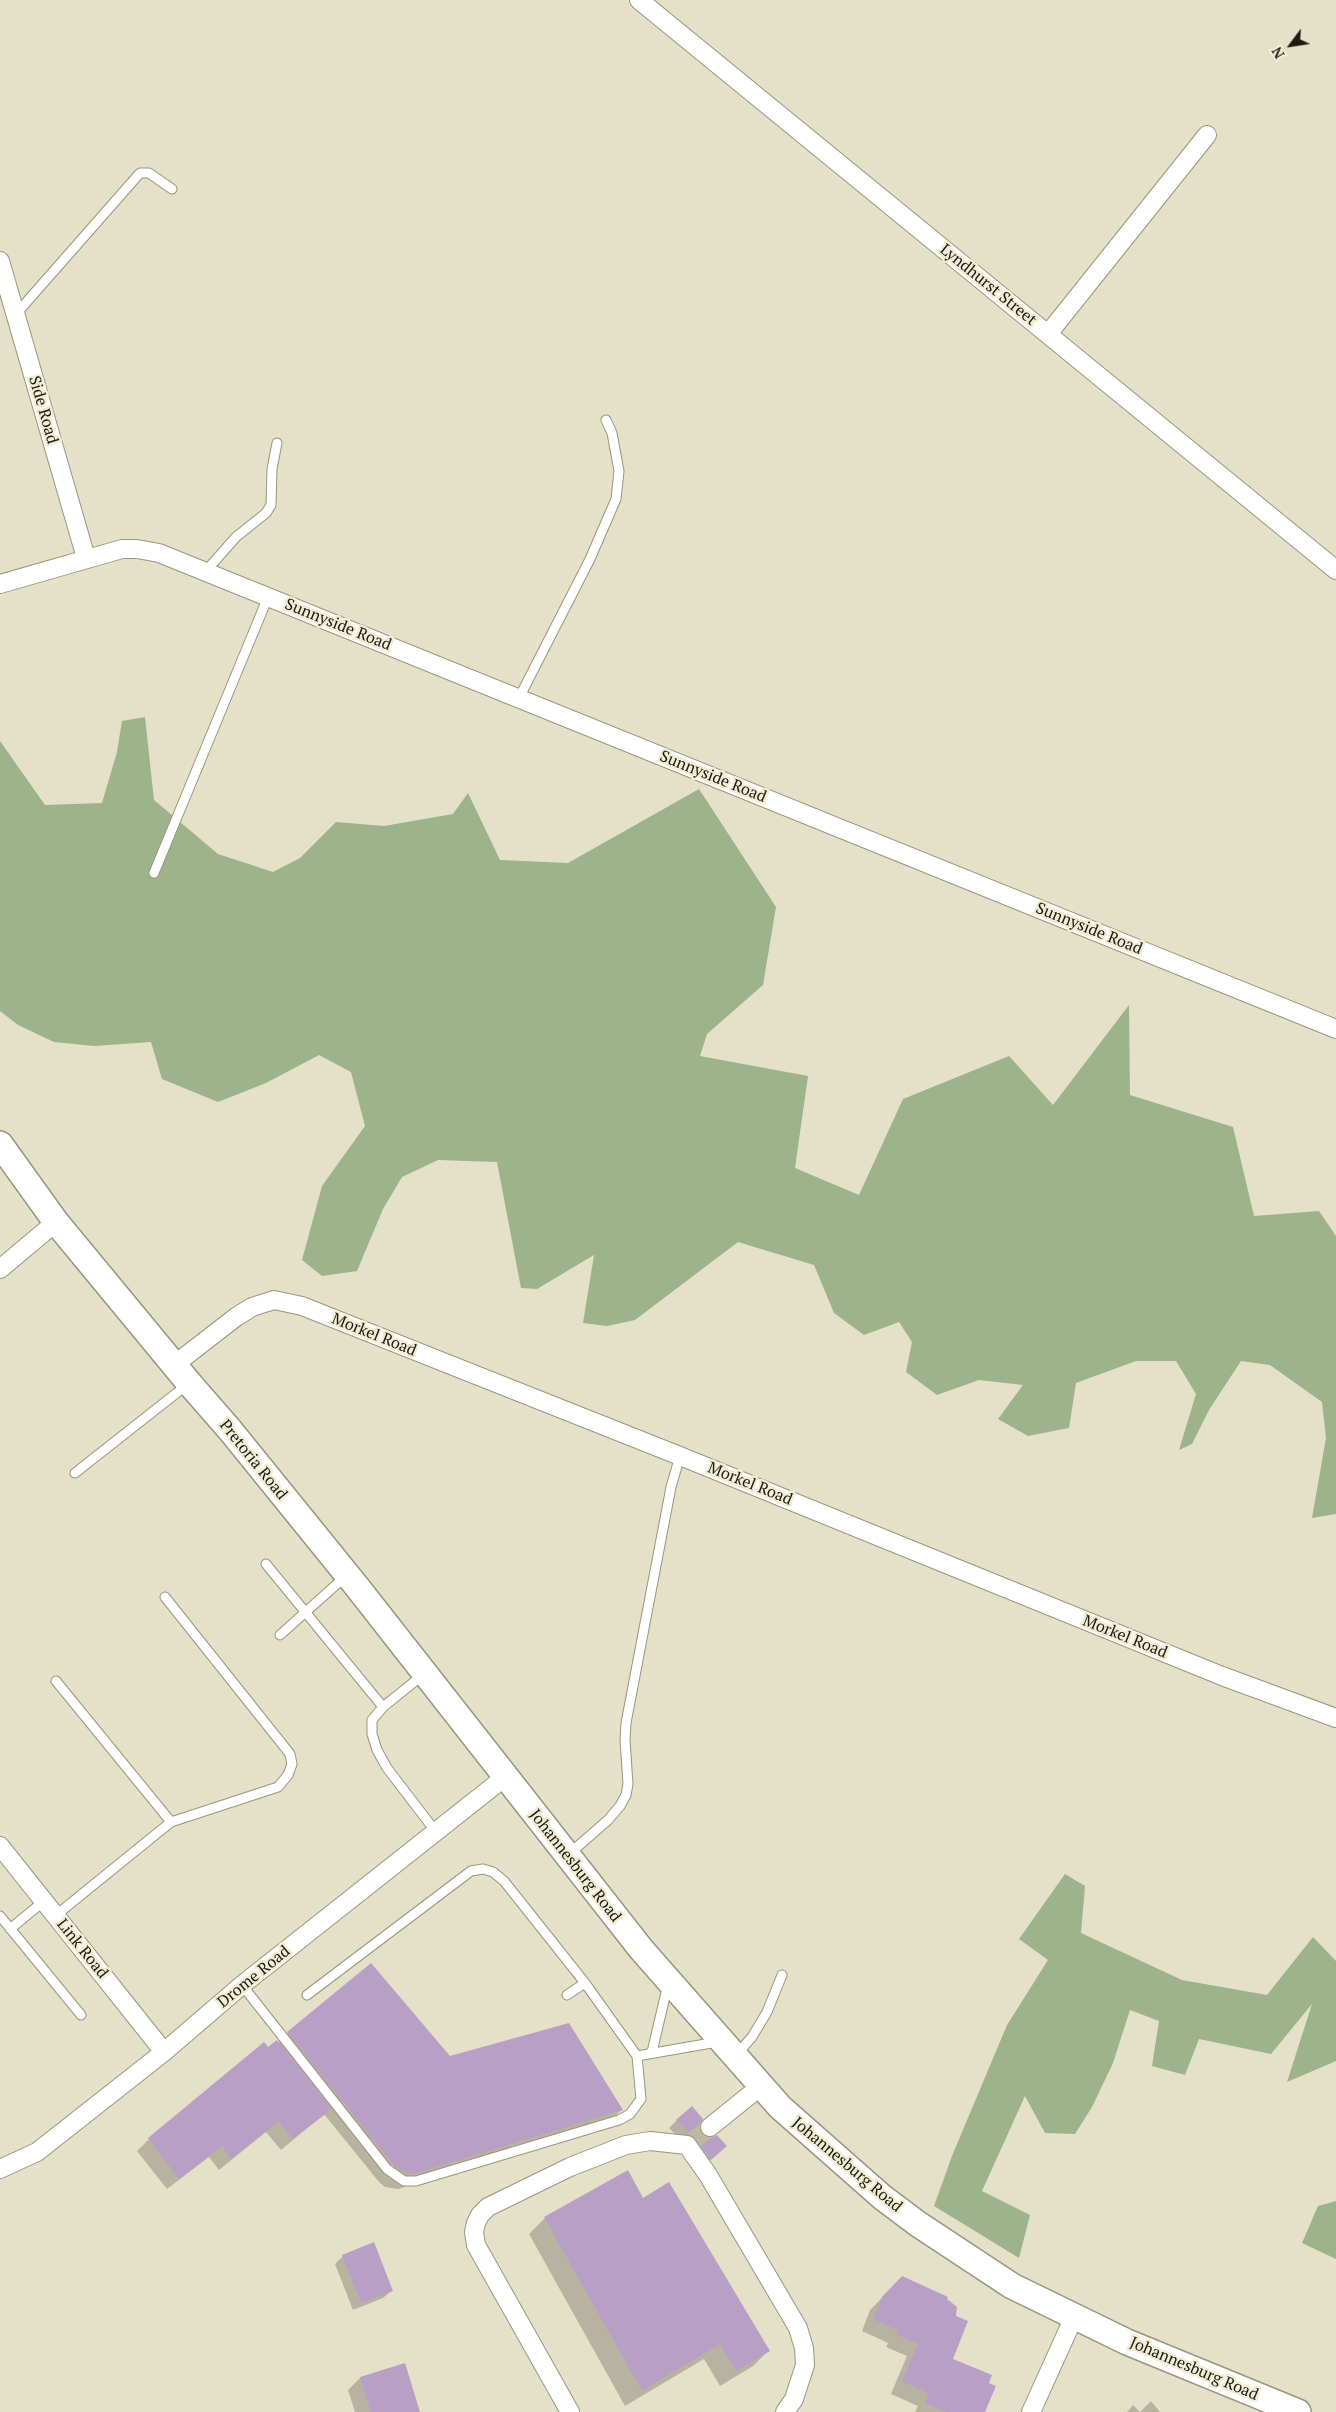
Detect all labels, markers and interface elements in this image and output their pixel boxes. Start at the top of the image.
north arrow [1266,20,1316,70]
text: N [1267,44,1289,62]
street label: Lyndhurst Street [936,240,1040,330]
street label: Side Road [24,374,62,446]
street label: Sunnyside Road [282,595,394,655]
street label: Sunnyside Road [657,747,769,807]
street label: Sunnyside Road [1033,899,1145,959]
street label: Morkel Road [329,1309,419,1361]
street label: Pretoria Road [215,1416,291,1504]
street label: Morkel Road [705,1458,795,1510]
street label: Morkel Road [1080,1611,1170,1663]
street label: Johannesburg Road [525,1806,625,1926]
street label: Link Road [52,1915,112,1983]
street label: Drome Road [214,1942,294,2012]
street label: Johannesburg Road [788,2113,906,2217]
street label: Johannesburg Road [1127,2333,1261,2405]

